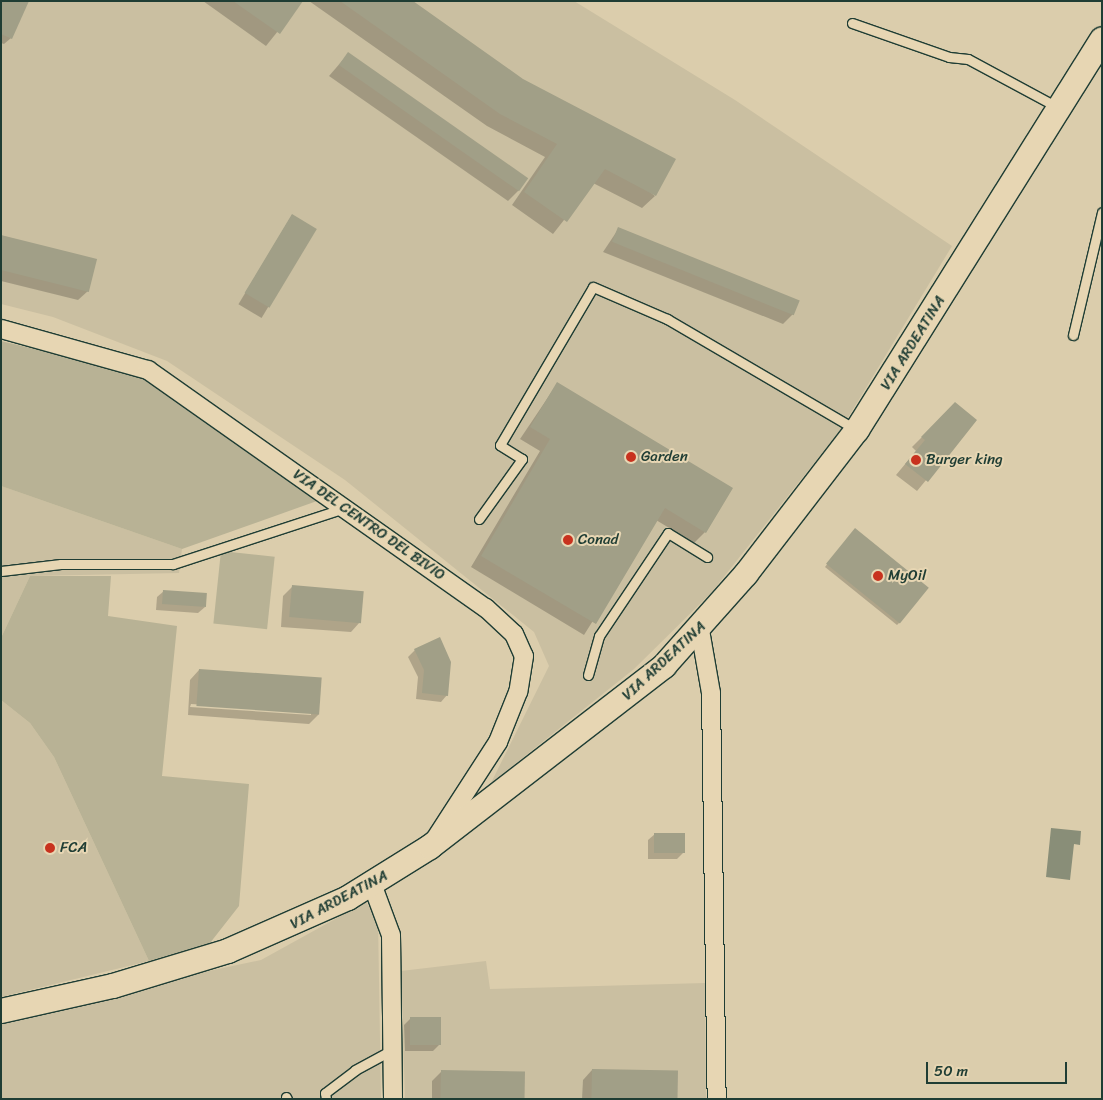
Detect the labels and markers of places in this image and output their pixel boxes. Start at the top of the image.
place label: Garden [641,448,688,466]
marker: Garden [625,451,637,463]
place label: Burger king [926,451,1003,469]
marker: Burger king [910,454,922,466]
place label: Conad [578,531,618,549]
marker: Conad [562,534,574,546]
place label: MyOil [888,567,926,585]
marker: MyOil [872,570,884,582]
place label: FCA [60,839,87,857]
marker: FCA [44,842,56,854]

